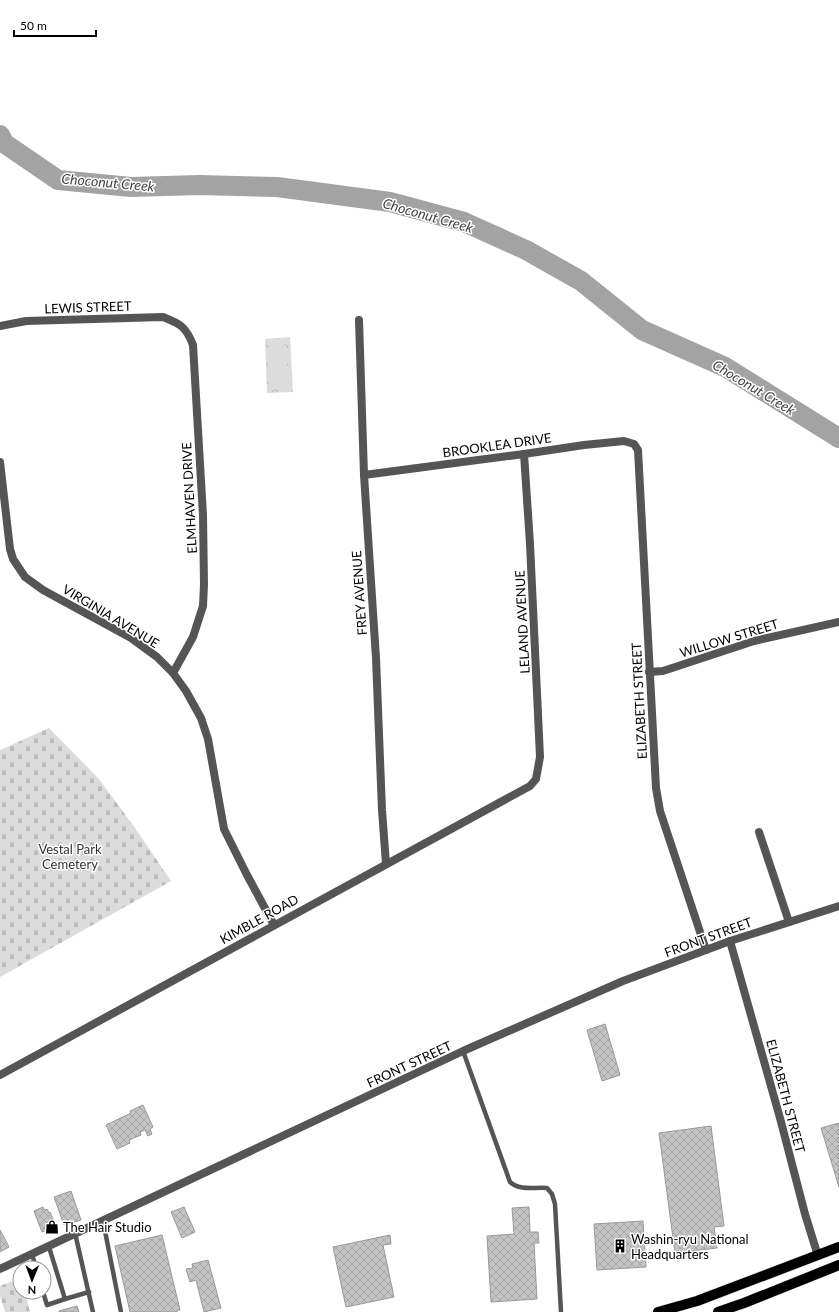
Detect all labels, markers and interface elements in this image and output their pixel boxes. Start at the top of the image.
scale bar [14,12,96,38]
text: 50 m [20,18,47,33]
water label: Choconut Creek [61,169,156,195]
water label: Choconut Creek [381,194,475,236]
street label: LEWIS STREET [44,297,132,317]
water label: Choconut Creek [710,356,799,418]
street label: BROOKLEA DRIVE [442,429,552,461]
street label: ELMHAVEN DRIVE [178,442,200,554]
street label: FREY AVENUE [348,550,370,636]
street label: LELAND AVENUE [511,570,533,674]
street label: VIRGINIA AVENUE [60,581,162,651]
street label: WILLOW STREET [678,615,781,661]
street label: ELIZABETH STREET [628,642,650,760]
park label: Vestal Park Cemetery [38,841,102,872]
street label: KIMBLE ROAD [217,891,301,947]
street label: FRONT STREET [662,914,754,960]
street label: FRONT STREET [364,1037,454,1091]
street label: ELIZABETH STREET [763,1037,809,1155]
shop icon: The Hair Studio [44,1219,60,1235]
place label: The Hair Studio [63,1219,152,1235]
place label: Washin-ryu National Headquarters [631,1231,749,1262]
building icon: Washin-ryu National Headquarters [612,1238,628,1254]
north arrow [12,1260,52,1300]
text: N [27,1284,36,1297]

